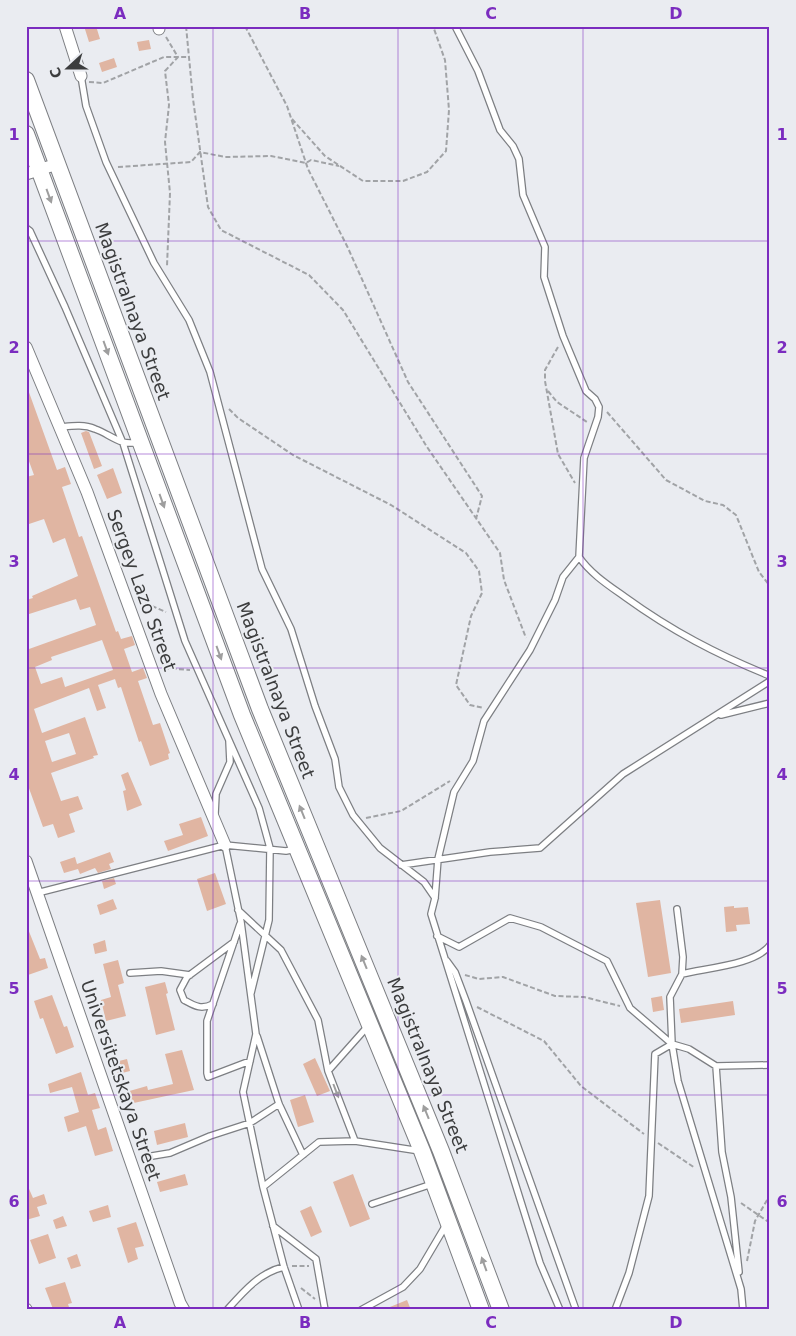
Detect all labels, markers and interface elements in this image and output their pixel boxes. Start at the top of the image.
text: A [114,4,127,23]
text: B [299,4,311,23]
text: C [485,4,497,23]
text: D [669,4,683,23]
north arrow [42,42,92,92]
text: С [47,65,65,80]
text: 1 [8,125,20,144]
text: 1 [776,125,788,144]
one-way arrow [45,189,53,204]
street label: Magistralnaya Street [91,219,175,403]
text: 2 [8,338,20,357]
text: 2 [776,338,788,357]
one-way arrow [103,341,110,356]
one-way arrow [158,494,166,509]
street label: Sergey Lazo Street [103,506,181,674]
text: 3 [8,552,20,571]
text: 3 [776,552,788,571]
street label: Magistralnaya Street [233,599,319,781]
one-way arrow [215,646,223,661]
text: 4 [8,765,20,784]
text: 4 [776,765,788,784]
one-way arrow [298,804,306,819]
one-way arrow [360,954,368,969]
street label: Magistralnaya Street [383,974,473,1156]
street label: Universitetskaya Street [77,977,165,1183]
text: 5 [8,979,20,998]
text: 5 [776,979,788,998]
one-way arrow [332,1084,340,1099]
one-way arrow [421,1105,429,1119]
text: 6 [8,1192,20,1211]
text: 6 [776,1192,788,1211]
one-way arrow [480,1256,488,1271]
text: A [114,1313,127,1332]
text: B [299,1313,311,1332]
text: C [485,1313,497,1332]
text: D [669,1313,683,1332]

